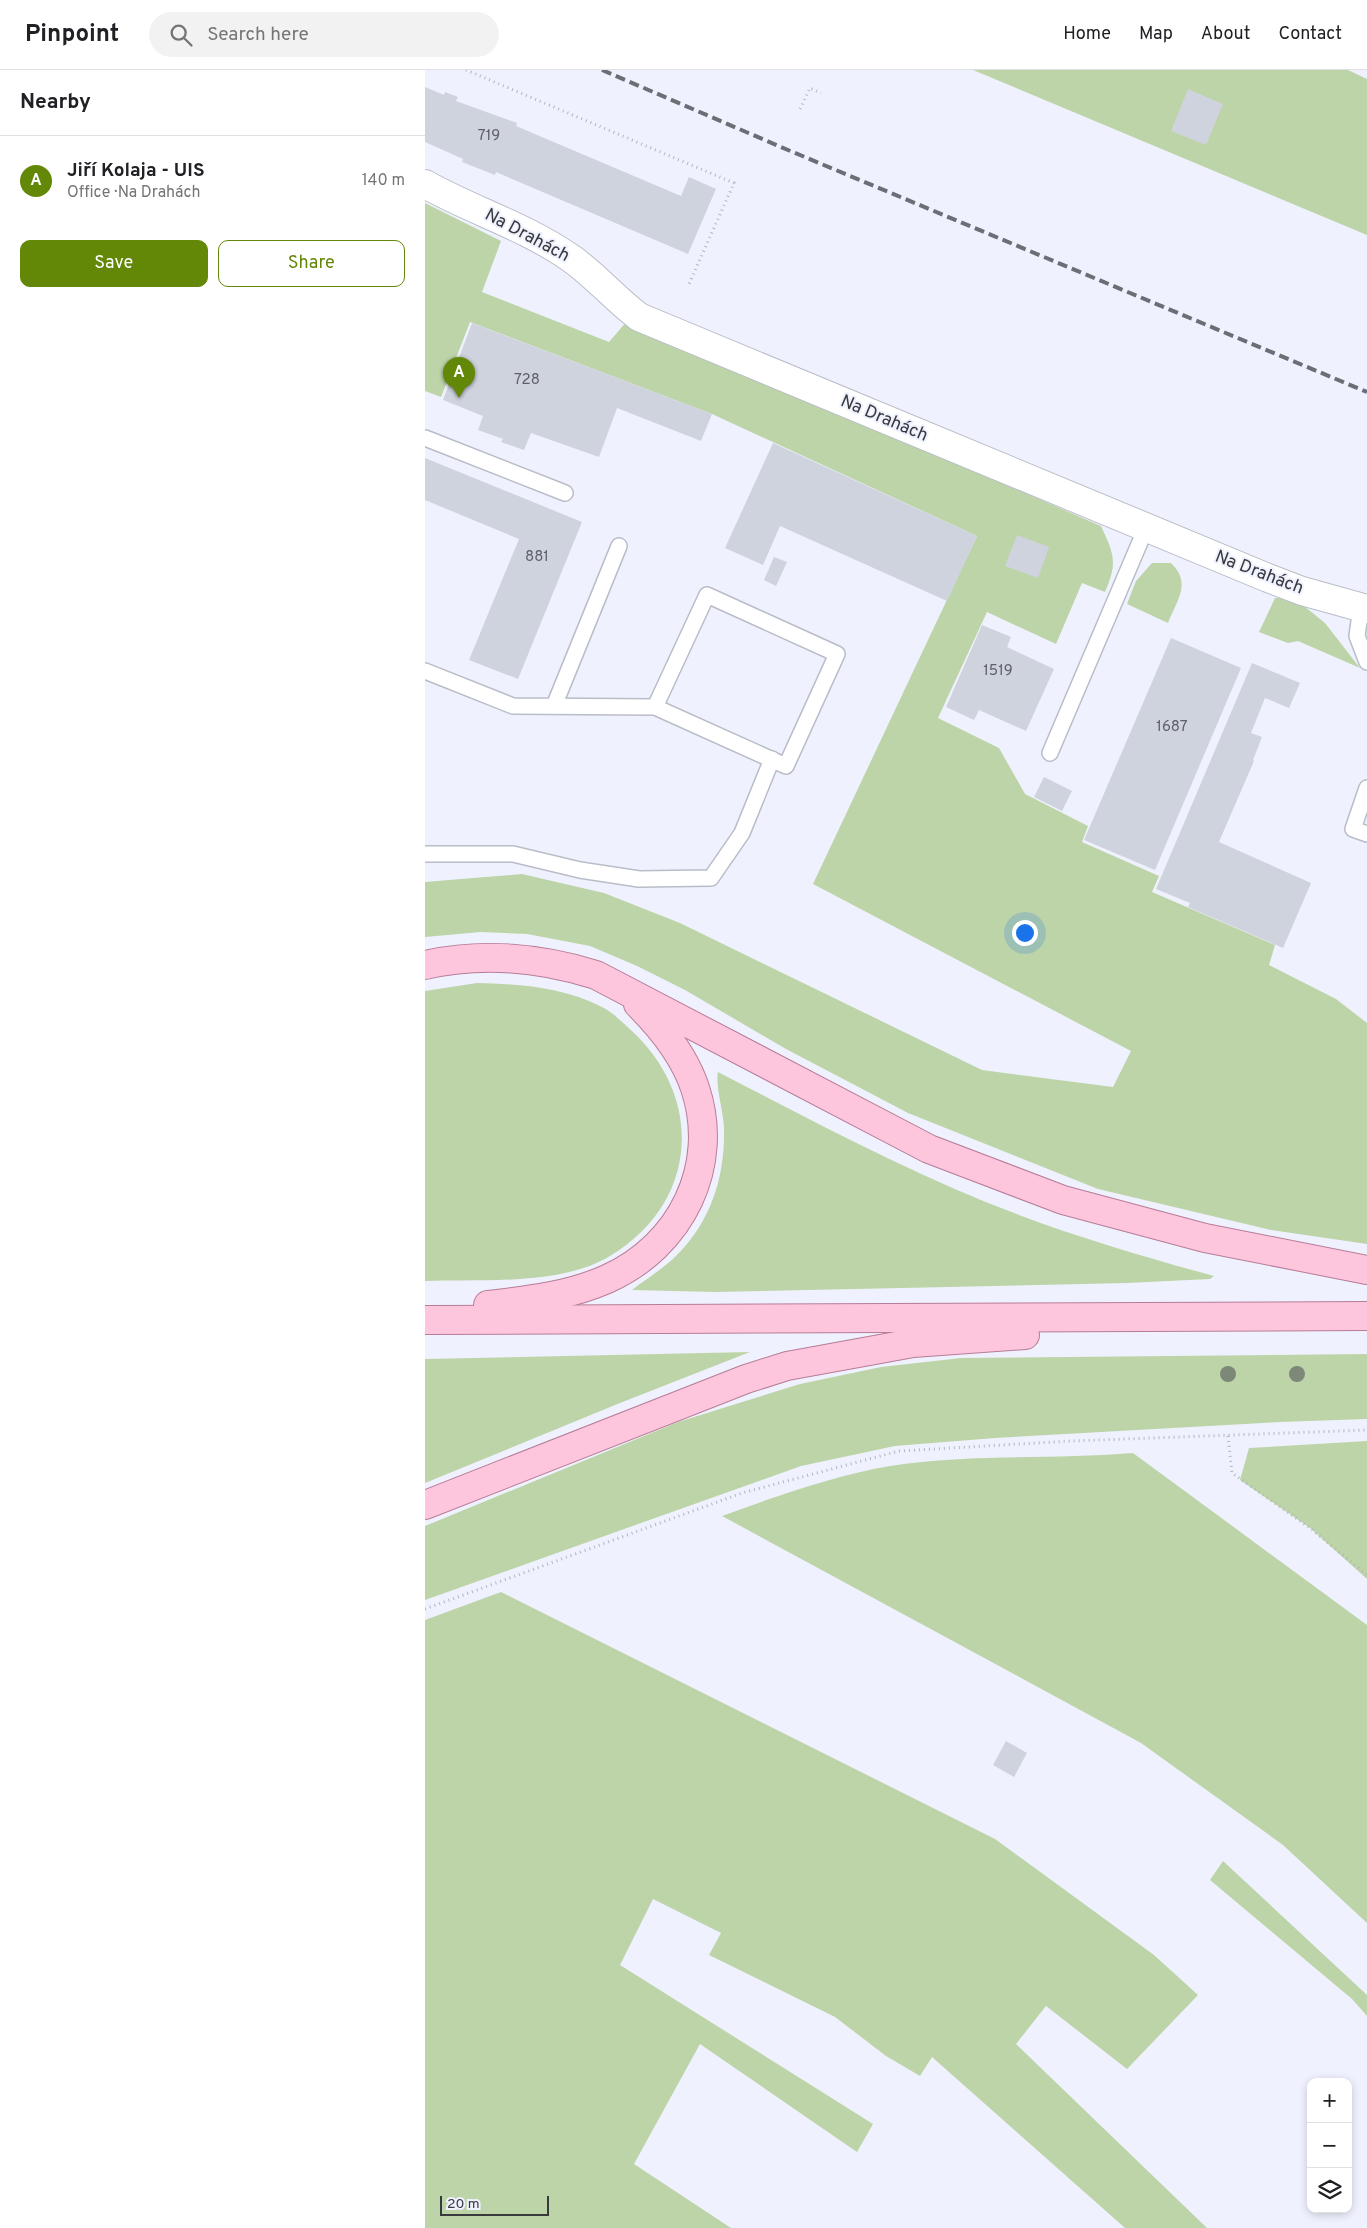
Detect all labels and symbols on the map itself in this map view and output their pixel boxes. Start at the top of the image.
house number: 719 [478,127,500,146]
street label: Na Drahách [480,204,574,268]
pin: A [443,357,475,398]
house number: 728 [514,371,540,390]
street label: Na Drahách [837,390,931,448]
street label: Na Drahách [1211,546,1307,600]
house number: 881 [525,548,549,567]
house number: 1519 [983,662,1013,681]
house number: 1687 [1156,718,1188,737]
your location [1012,920,1038,946]
scale bar [440,2193,549,2216]

